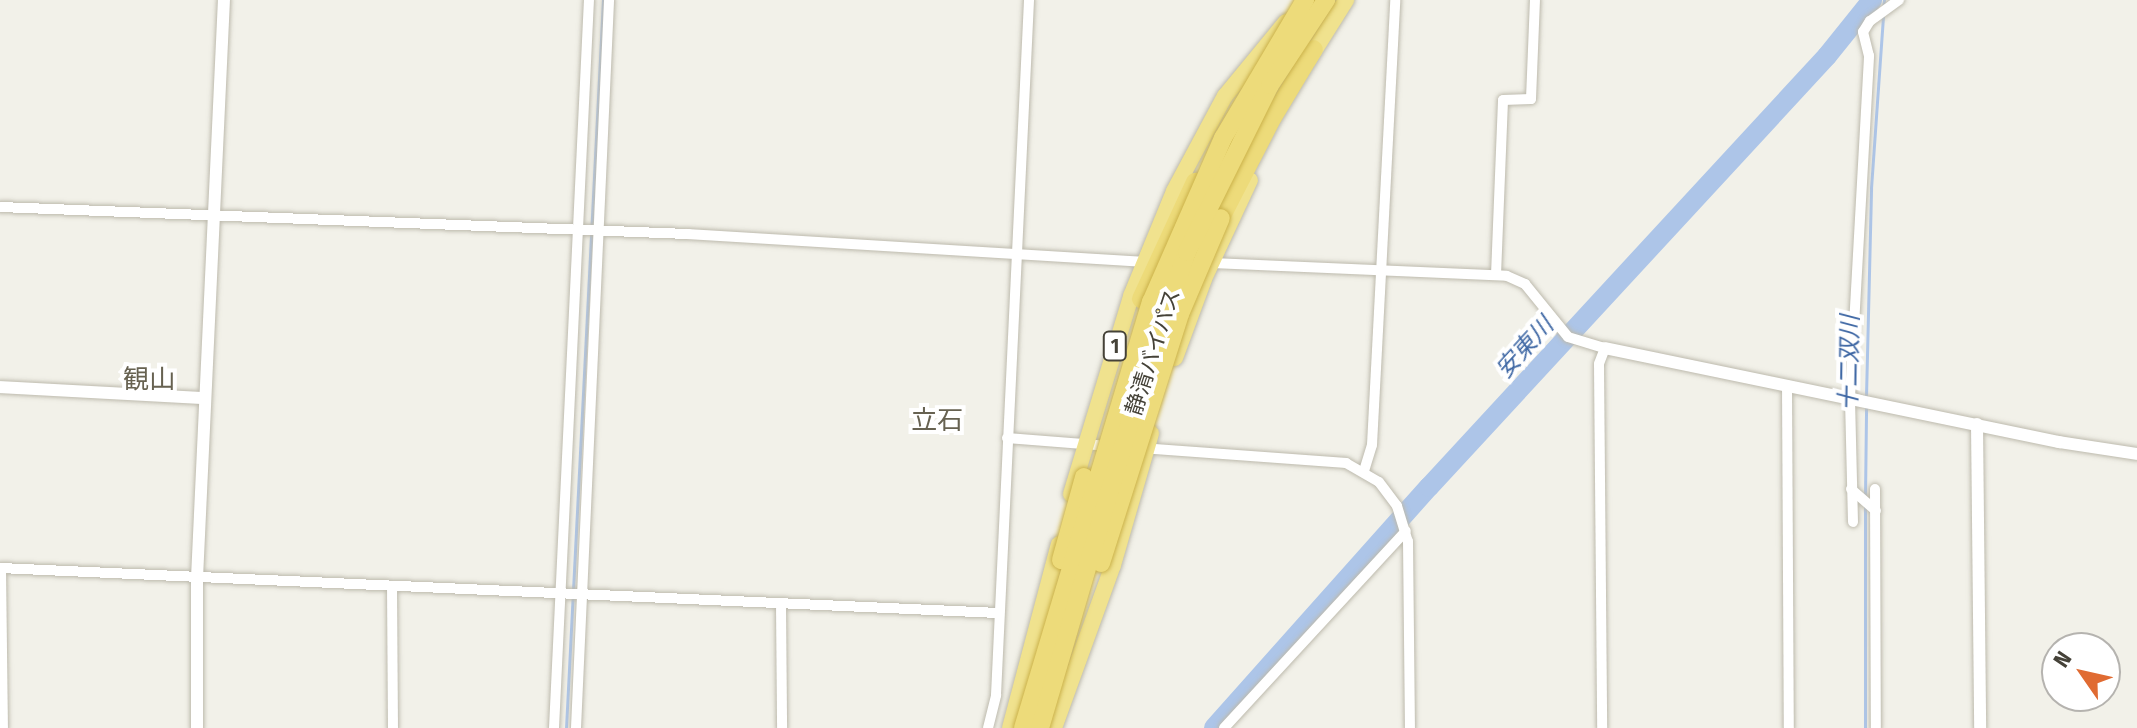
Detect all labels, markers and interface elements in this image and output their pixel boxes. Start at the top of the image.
street label: 静清バイパス [1120,285,1186,419]
water label: 安東川 [1490,312,1560,384]
water label: 十二双川 [1835,315,1865,411]
road number: 1 [1101,330,1129,362]
district label: 観山 [123,364,175,396]
district label: 立石 [911,405,963,437]
north arrow [2041,632,2121,712]
text: N [2047,646,2077,672]

